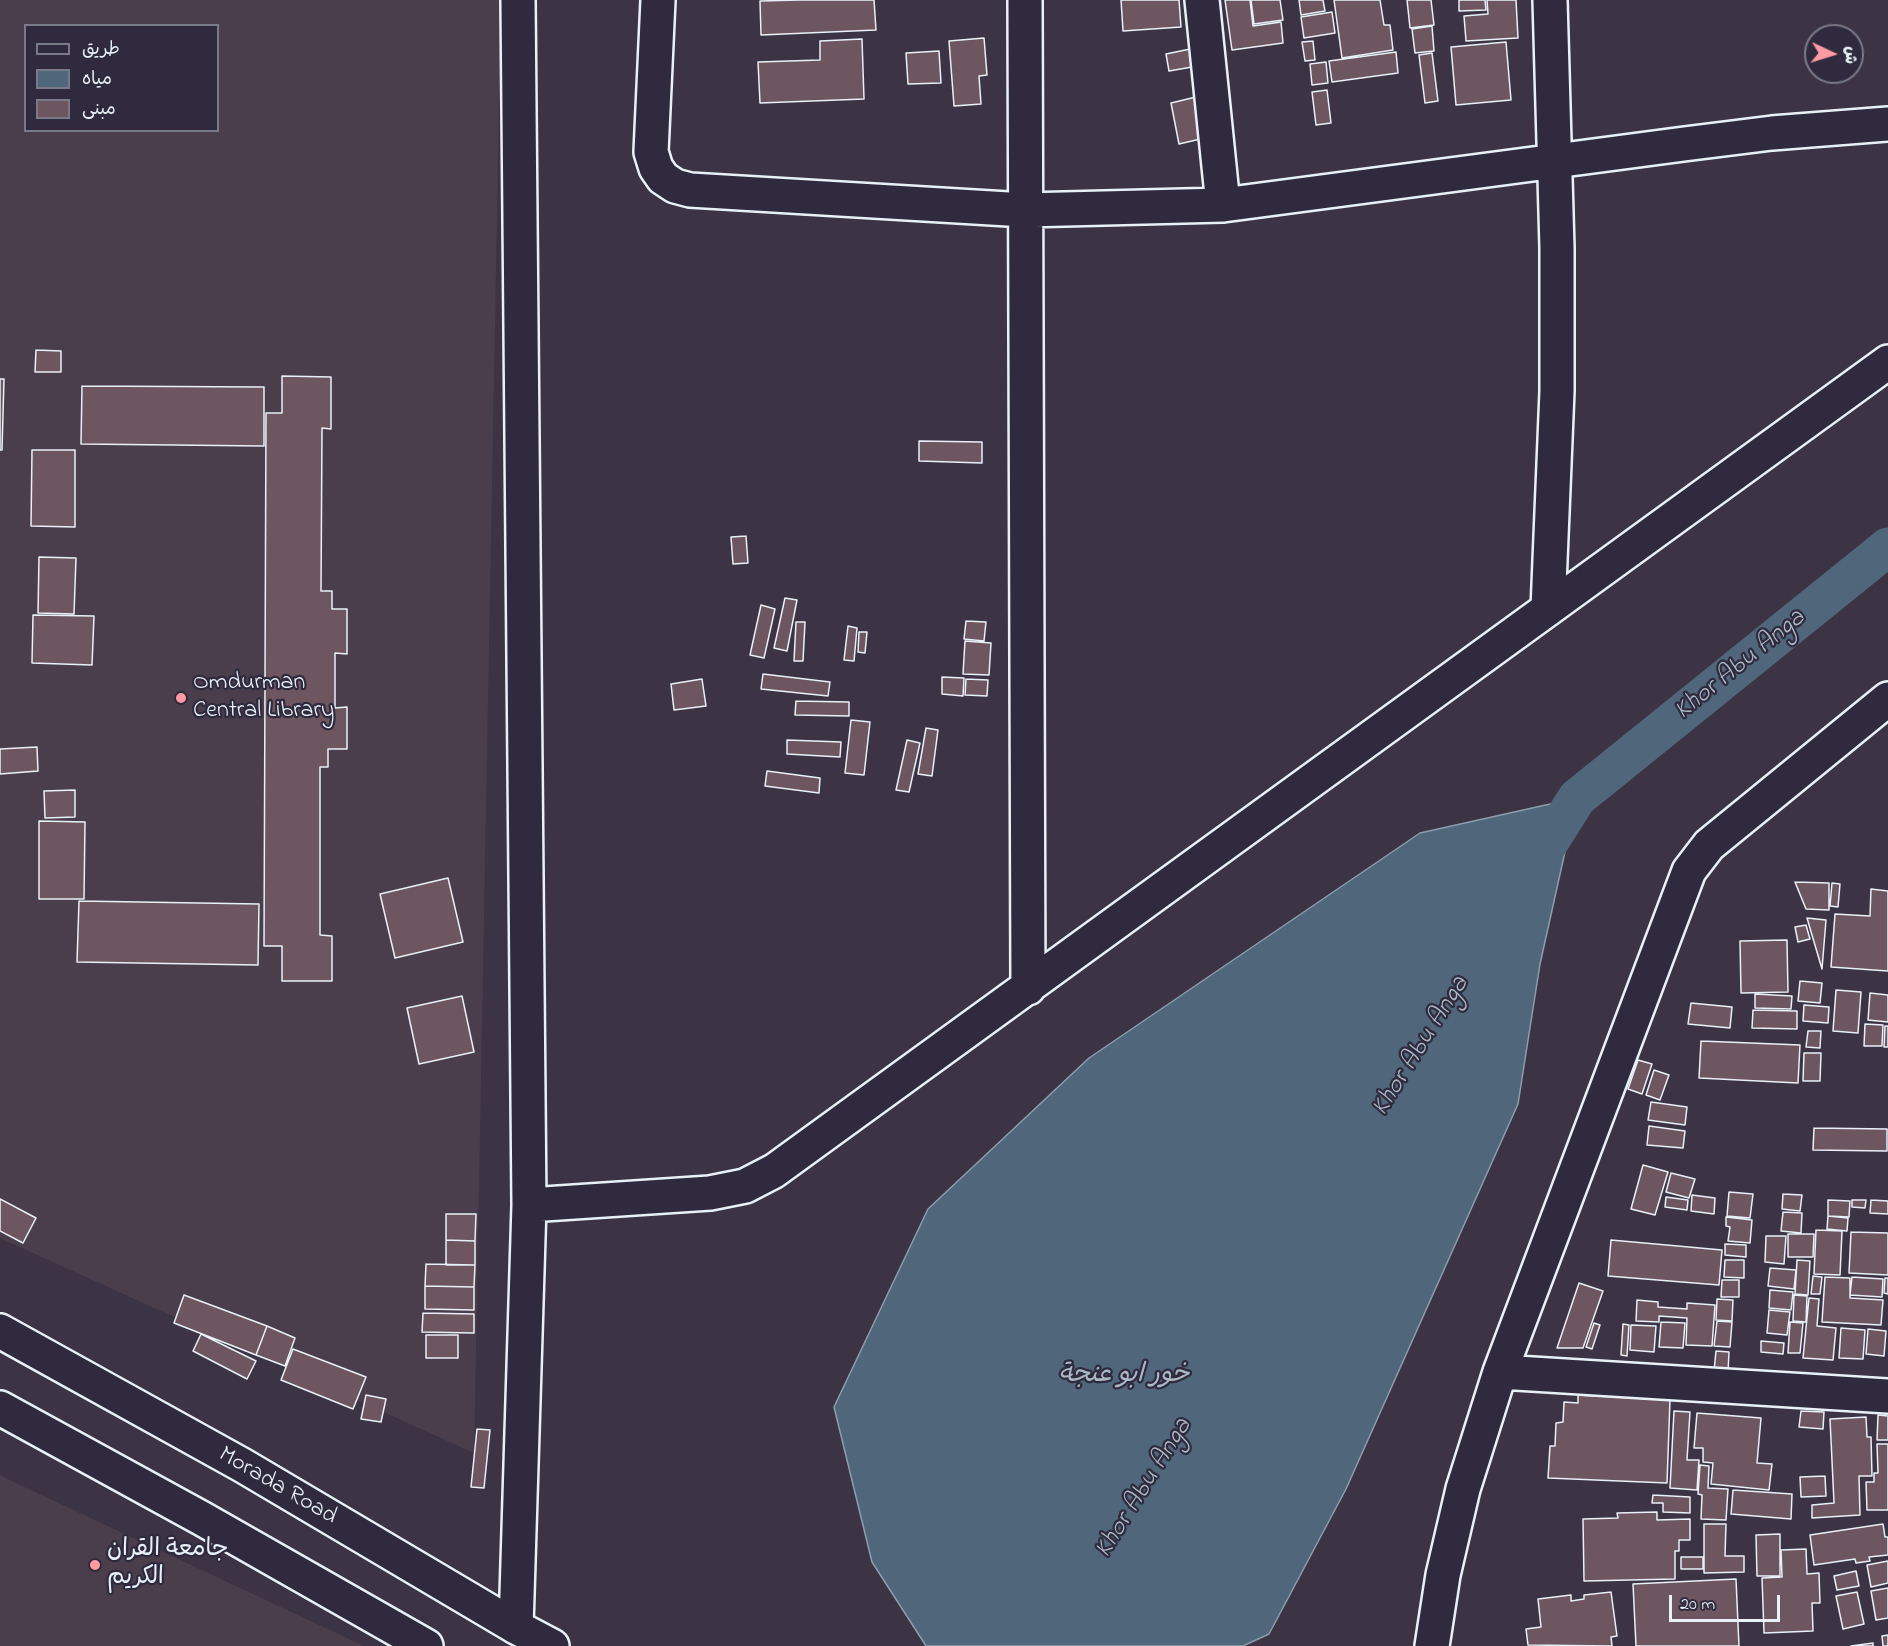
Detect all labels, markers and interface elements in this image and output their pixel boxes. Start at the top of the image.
legend [24,24,219,132]
north arrow [1804,24,1864,84]
text: طريق [82,37,120,63]
text: ش [1837,45,1863,65]
text: مياه [82,67,112,93]
text: مبنى [82,97,116,123]
water label: Khor Abu Anga [1670,604,1812,728]
place label: Omdurman Central Library [193,670,334,726]
marker: Omdurman Central Library [174,691,188,705]
water label: Khor Abu Anga [1367,971,1477,1123]
water label: خور ابو عنجة [1059,1361,1189,1393]
water label: Khor Abu Anga [1090,1413,1200,1565]
street label: Morada Road [213,1442,341,1532]
place label: جامعة القران الكريم [107,1537,228,1593]
marker: جامعة القران الكريم [88,1558,102,1572]
scale bar [1672,1583,1783,1621]
text: 20 m [1680,1592,1715,1618]

